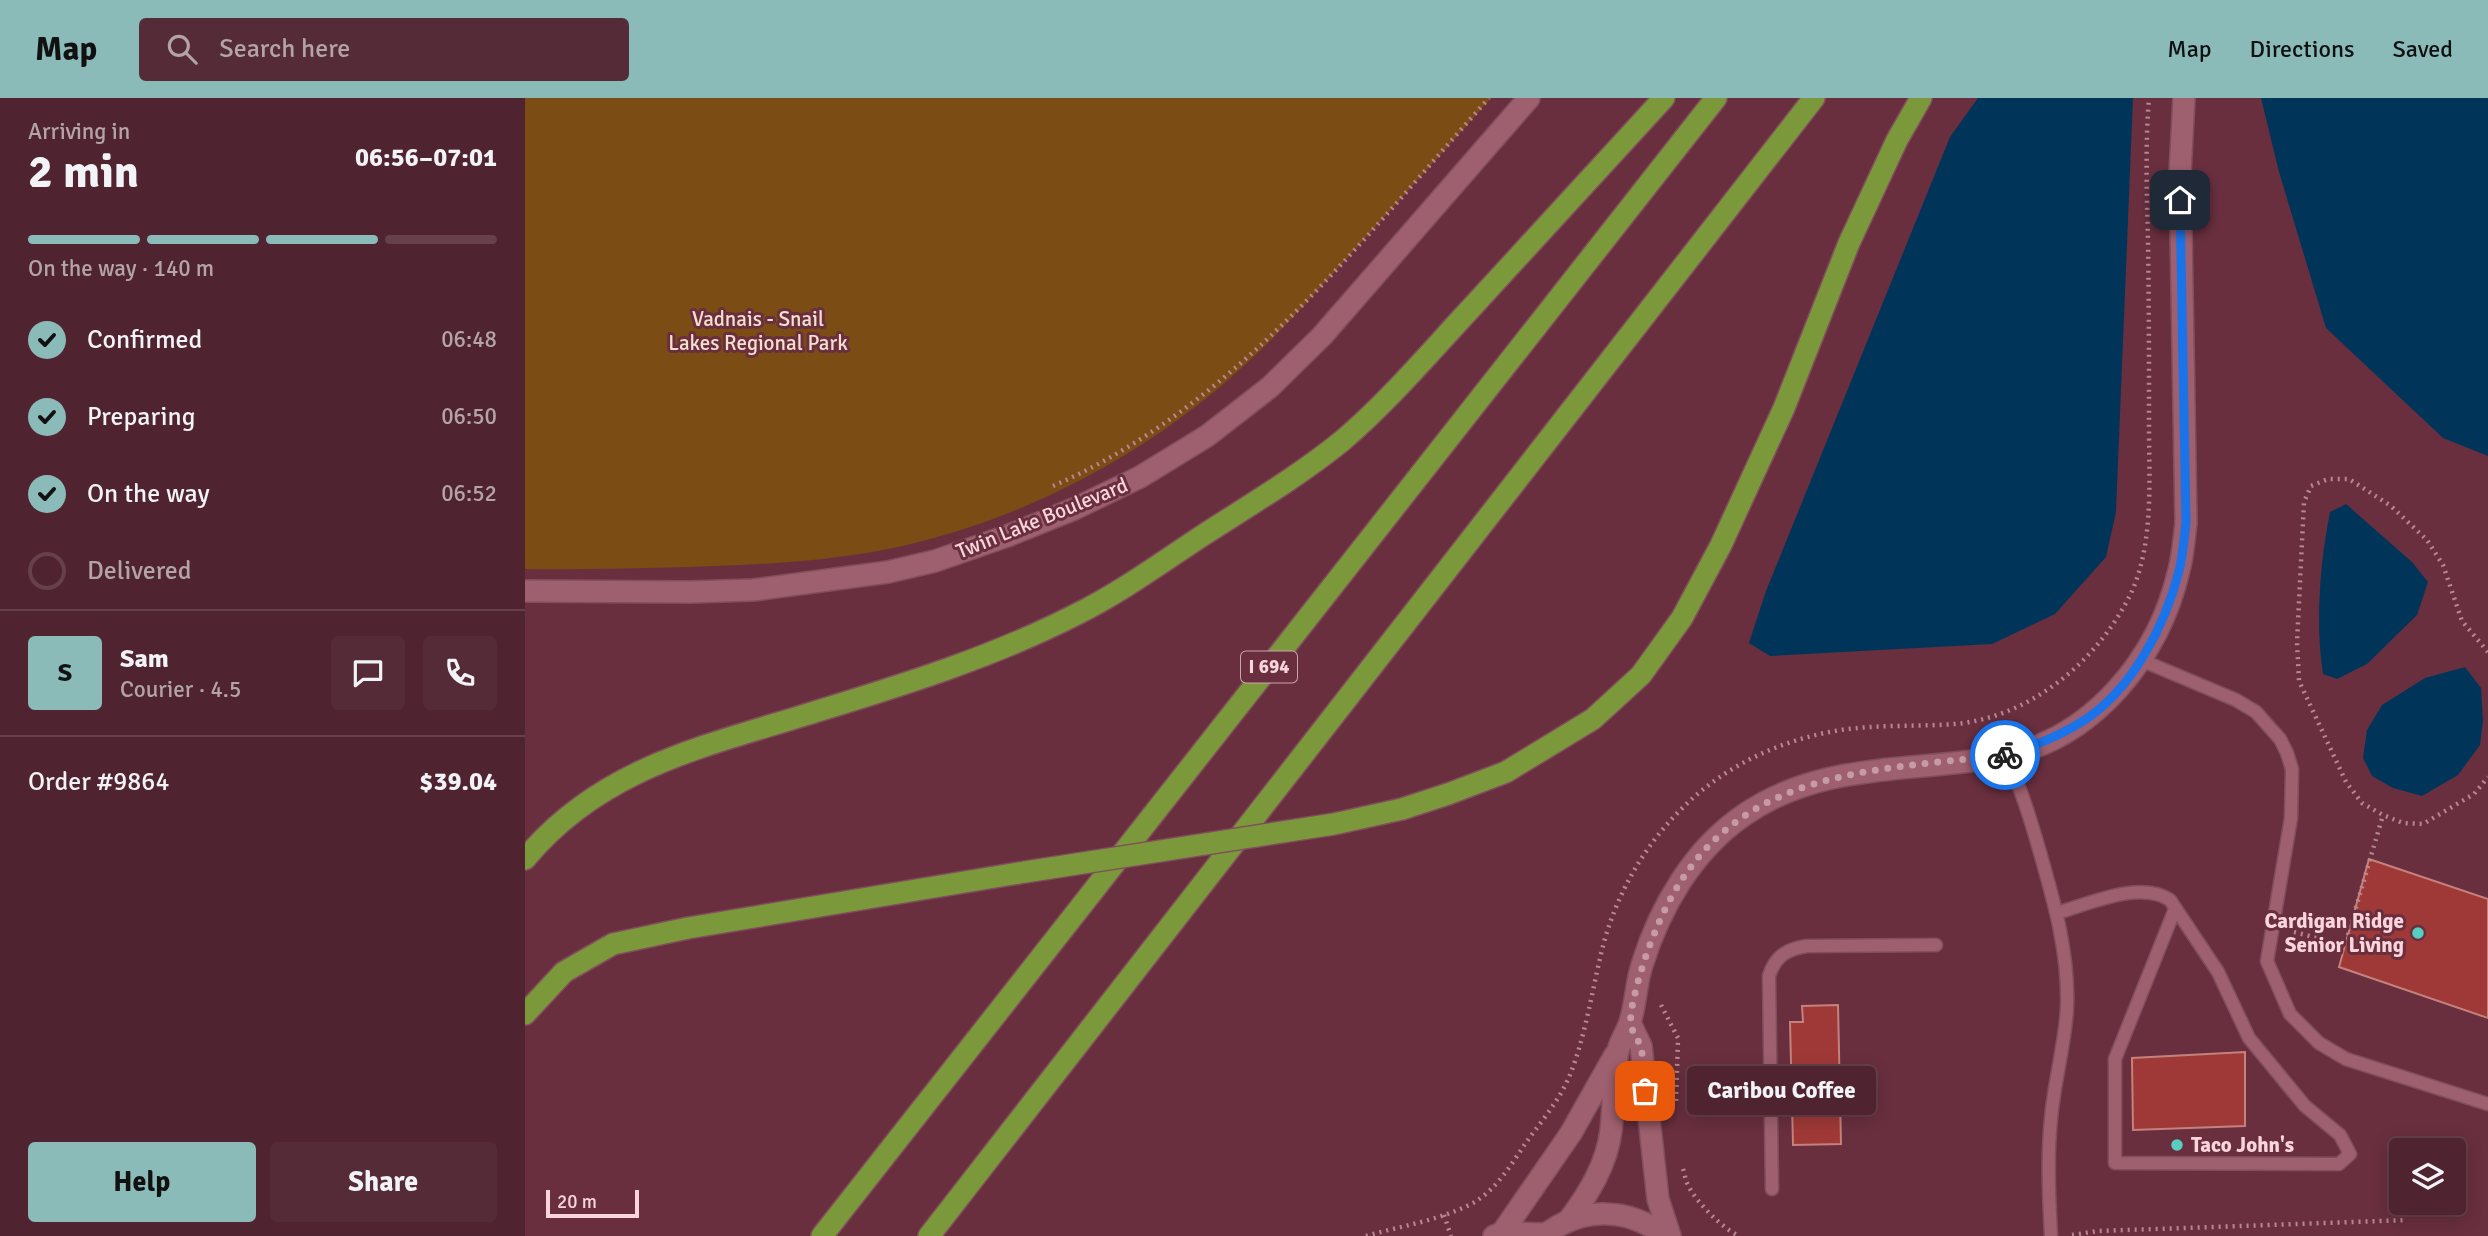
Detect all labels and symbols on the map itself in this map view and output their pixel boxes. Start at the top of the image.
pin [2150,170,2210,230]
park label: Vadnais - Snail Lakes Regional Park [668,306,848,356]
street label: Twin Lake Boulevard [952,472,1132,564]
road number: I 694 [1241,652,1297,682]
courier [1970,720,2040,790]
place label: Cardigan Ridge Senior Living [2265,908,2404,958]
marker: Cardigan Ridge Senior Living [2410,925,2426,941]
pin [1615,1061,1675,1121]
callout: Caribou Coffee [1687,1066,1876,1116]
place label: Taco John's [2191,1132,2294,1158]
marker: Taco John's [2169,1137,2185,1153]
scale bar [546,1187,639,1219]

